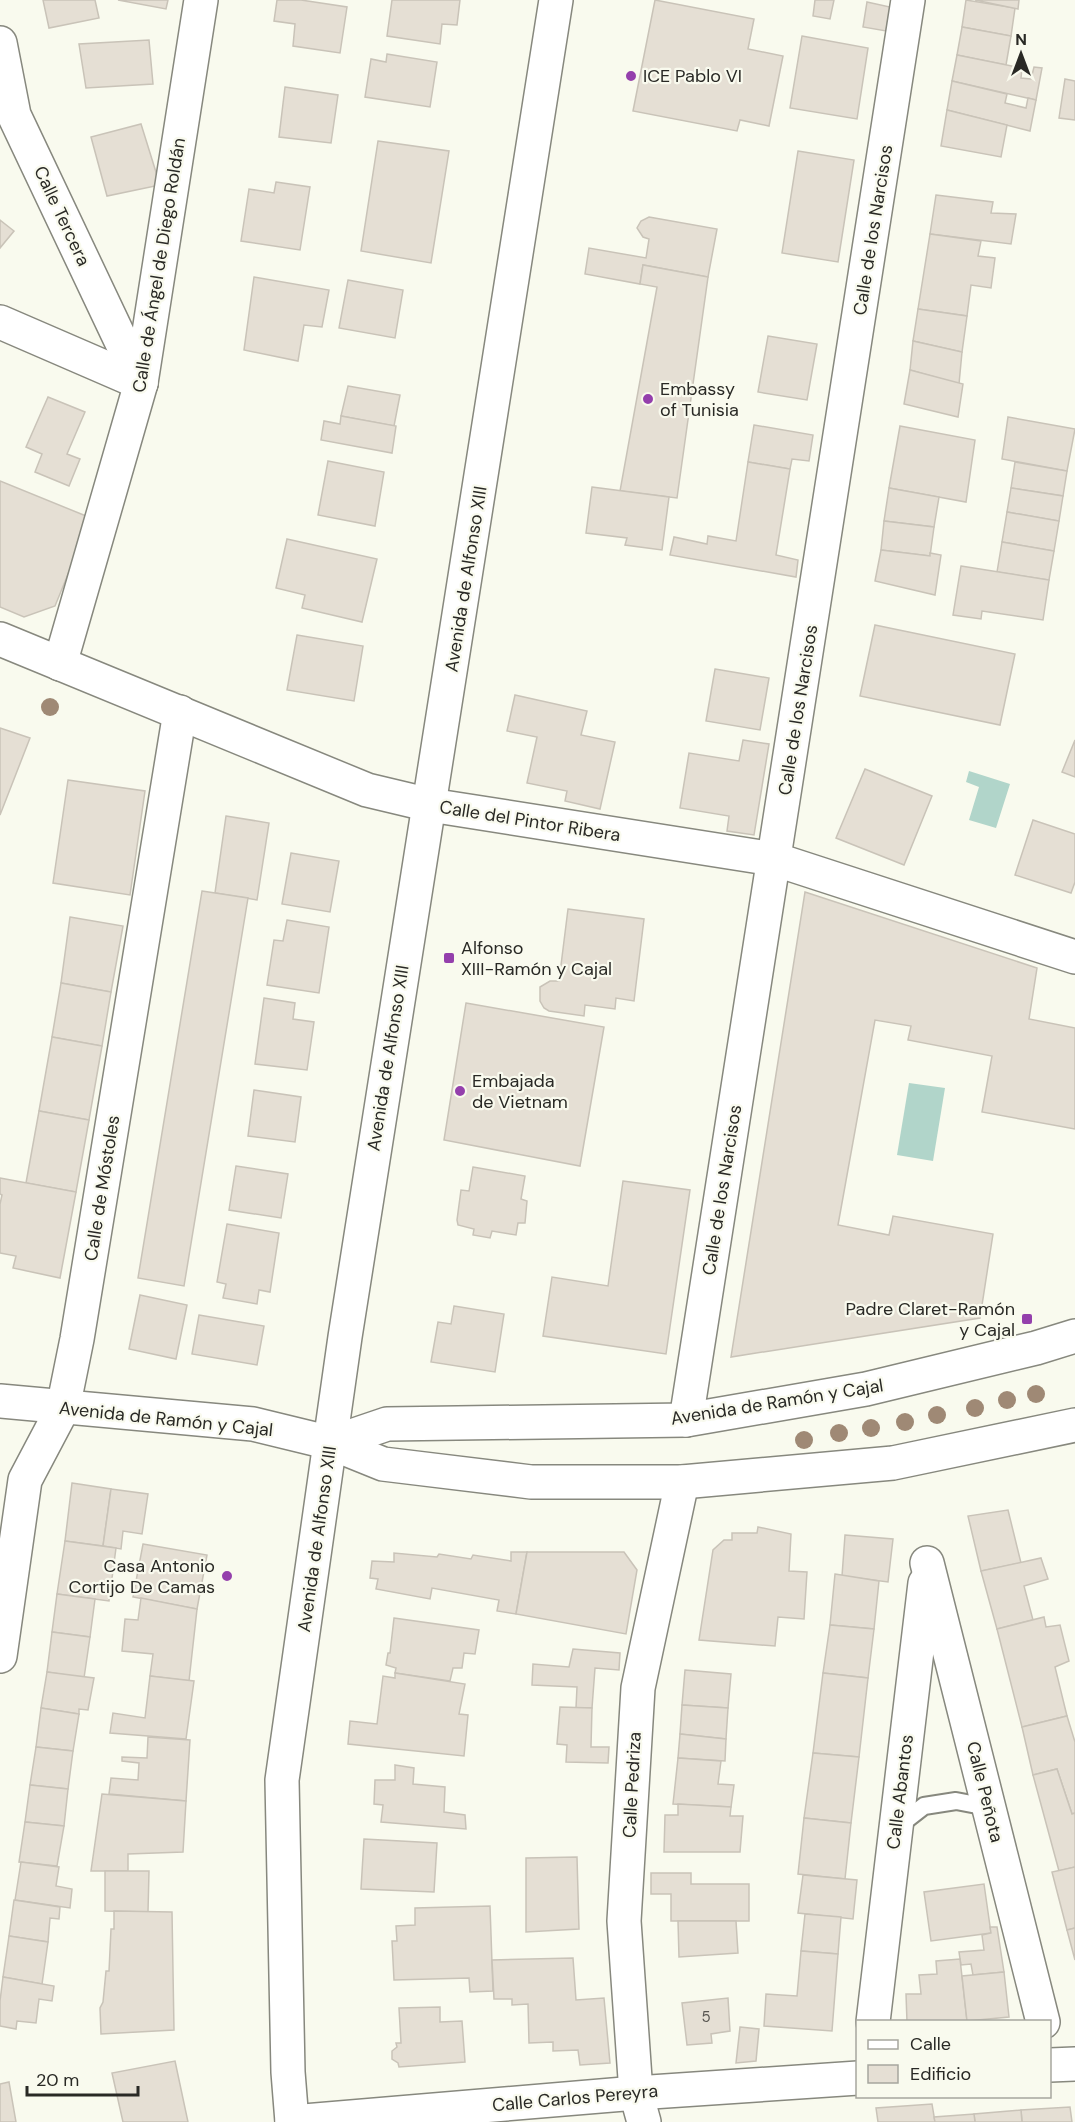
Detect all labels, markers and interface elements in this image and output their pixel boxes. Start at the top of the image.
north arrow [991,24,1051,84]
text: N [1015,29,1027,50]
place label: ICE Pablo VI [643,64,742,88]
marker: ICE Pablo VI [624,69,638,83]
street label: Calle de Ángel de Diego Roldán [127,136,191,394]
street label: Calle de los Narcisos [848,143,898,317]
street label: Calle Tercera [28,162,96,270]
place label: Embassy of Tunisia [660,377,739,422]
marker: Embassy of Tunisia [641,392,655,406]
street label: Avenida de Alfonso XIII [439,484,493,674]
street label: Calle de los Narcisos [773,623,823,797]
street label: Calle del Pintor Ribera [438,795,622,847]
place label: Alfonso XIII-Ramón y Cajal [461,936,612,981]
marker: Alfonso XIII-Ramón y Cajal [442,951,456,965]
street label: Avenida de Alfonso XIII [361,963,415,1153]
place label: Embajada de Vietnam [472,1069,568,1114]
marker: Embajada de Vietnam [453,1084,467,1098]
street label: Calle de los Narcisos [697,1103,747,1277]
street label: Calle de Móstoles [79,1113,125,1263]
place label: Padre Claret-Ramón y Cajal [846,1297,1015,1342]
marker: Padre Claret-Ramón y Cajal [1020,1312,1034,1326]
street label: Avenida de Ramón y Cajal [669,1373,885,1431]
street label: Avenida de Ramón y Cajal [58,1396,274,1442]
street label: Avenida de Alfonso XIII [292,1444,342,1634]
place label: Casa Antonio Cortijo De Camas [69,1554,215,1599]
marker: Casa Antonio Cortijo De Camas [220,1569,234,1583]
street label: Calle Pedriza [617,1731,647,1839]
street label: Calle Abantos [881,1733,919,1851]
street label: Calle Peñota [961,1739,1009,1845]
house number: 5 [701,2007,711,2027]
legend [856,2020,1051,2098]
text: Calle [910,2032,951,2056]
scale bar [27,2059,138,2097]
text: Edificio [910,2062,971,2086]
text: 20 m [36,2068,79,2092]
street label: Calle Carlos Pereyra [491,2079,659,2117]

